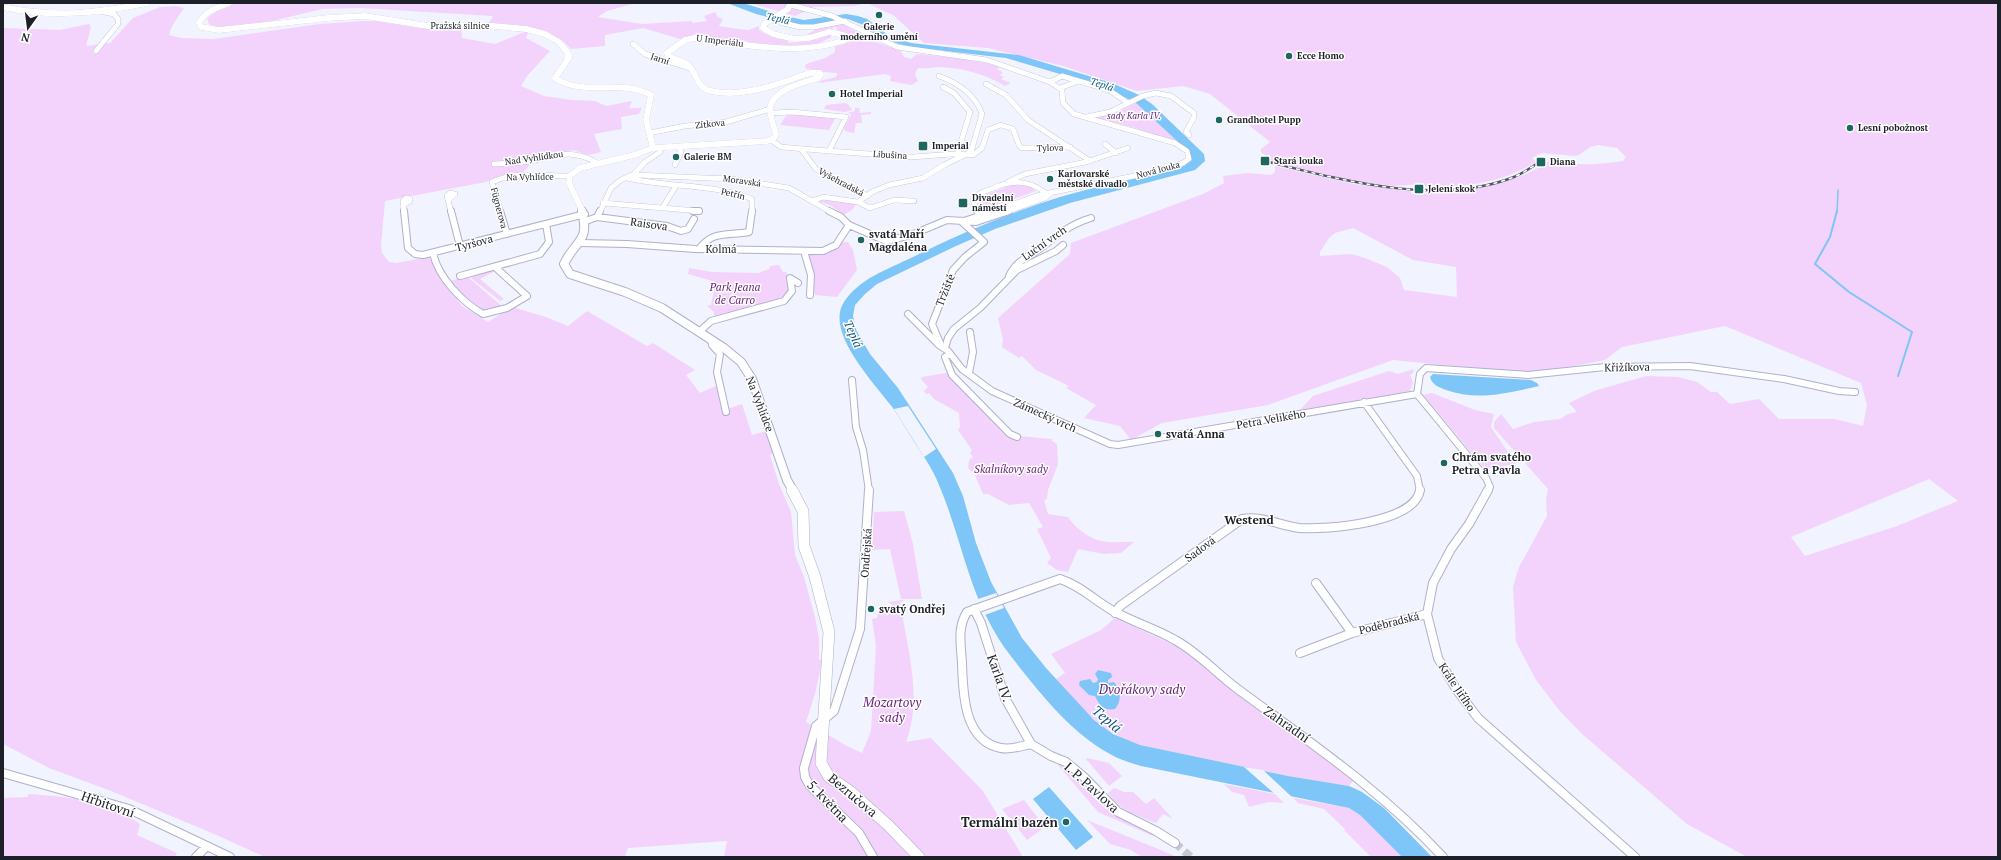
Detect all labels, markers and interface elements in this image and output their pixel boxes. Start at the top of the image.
north arrow [8,8,48,48]
water label: Teplá [765,9,792,28]
marker: Galerie moderního umění [874,10,884,20]
street label: Pražská silnice [431,20,490,32]
place label: Galerie moderního umění [840,21,918,43]
text: N [19,30,31,46]
street label: U Imperiálu [696,32,744,50]
street label: Jarní [649,50,671,68]
place label: Ecce Homo [1297,50,1345,62]
marker: Ecce Homo [1284,51,1294,61]
water label: Teplá [1089,75,1116,95]
place label: Hotel Imperial [840,88,903,100]
marker: Hotel Imperial [827,89,837,99]
park label: sady Karla IV. [1107,110,1161,122]
place label: Grandhotel Pupp [1227,114,1301,126]
marker: Grandhotel Pupp [1214,115,1224,125]
street label: Zítkova [694,116,726,132]
place label: Lesní pobožnost [1858,122,1929,134]
marker: Lesní pobožnost [1845,123,1855,133]
marker: Imperial [917,140,929,152]
place label: Imperial [932,140,969,152]
street label: Tylova [1036,142,1064,154]
street label: Nad Vyhlídkou [504,148,564,168]
street label: Libušina [873,148,908,162]
place label: Galerie BM [684,151,732,163]
marker: Galerie BM [671,152,681,162]
marker: Stará louka [1259,155,1271,167]
place label: Stará louka [1274,155,1323,167]
marker: Diana [1535,156,1547,168]
place label: Diana [1550,156,1575,168]
street label: Nová louka [1135,158,1182,182]
street label: Vyšehradská [816,165,866,199]
place label: Karlovarské městské divadlo [1058,168,1128,190]
street label: Na Vyhlídce [506,171,554,183]
street label: Moravská [722,172,762,190]
marker: Karlovarské městské divadlo [1045,174,1055,184]
marker: Jelení skok [1413,183,1425,195]
place label: Jelení skok [1428,183,1476,195]
street label: Petřín [720,185,747,203]
street label: Fügnerova [488,186,510,230]
place label: Divadelní náměstí [972,192,1013,214]
marker: Divadelní náměstí [957,197,969,209]
street label: Raisova [629,214,669,234]
street label: Luční vrch [1019,222,1070,263]
place label: svatá Maří Magdaléna [869,227,927,254]
street label: Tyršova [454,231,495,255]
marker: svatá Maří Magdaléna [856,235,866,245]
street label: Kolmá [705,242,737,256]
street label: Tržiště [932,271,958,308]
park label: Park Jeana de Carro [709,280,761,307]
water label: Teplá [841,318,866,350]
street label: Křižíkova [1604,360,1650,374]
street label: Na Vyhlídce [743,374,777,434]
street label: Zámecký vrch [1011,395,1079,435]
street label: Petra Velikého [1235,406,1307,432]
place label: svatá Anna [1166,427,1225,441]
marker: svatá Anna [1153,429,1163,439]
place label: Chrám svatého Petra a Pavla [1452,450,1532,477]
marker: Chrám svatého Petra a Pavla [1439,458,1449,468]
park label: Skalníkovy sady [974,462,1049,476]
district label: Westend [1224,512,1275,527]
street label: Ondřejská [857,527,875,578]
street label: Sadová [1182,533,1218,565]
place label: svatý Ondřej [879,602,945,616]
marker: svatý Ondřej [866,604,876,614]
street label: Poděbradská [1357,609,1421,637]
street label: Karla IV. [983,652,1017,704]
street label: Krále Jiřího [1436,660,1478,714]
park label: Dvořákovy sady [1098,680,1186,698]
park label: Mozartovy sady [862,693,922,726]
water label: Teplá [1088,701,1127,737]
street label: Zahradní [1260,702,1314,746]
street label: I. P. Pavlova [1061,757,1124,817]
street label: Bezručova [825,769,882,821]
street label: 5. května [803,776,853,826]
street label: Hřbitovní [79,786,137,822]
place label: Termální bazén [961,813,1059,831]
marker: Termální bazén [1061,817,1071,827]

